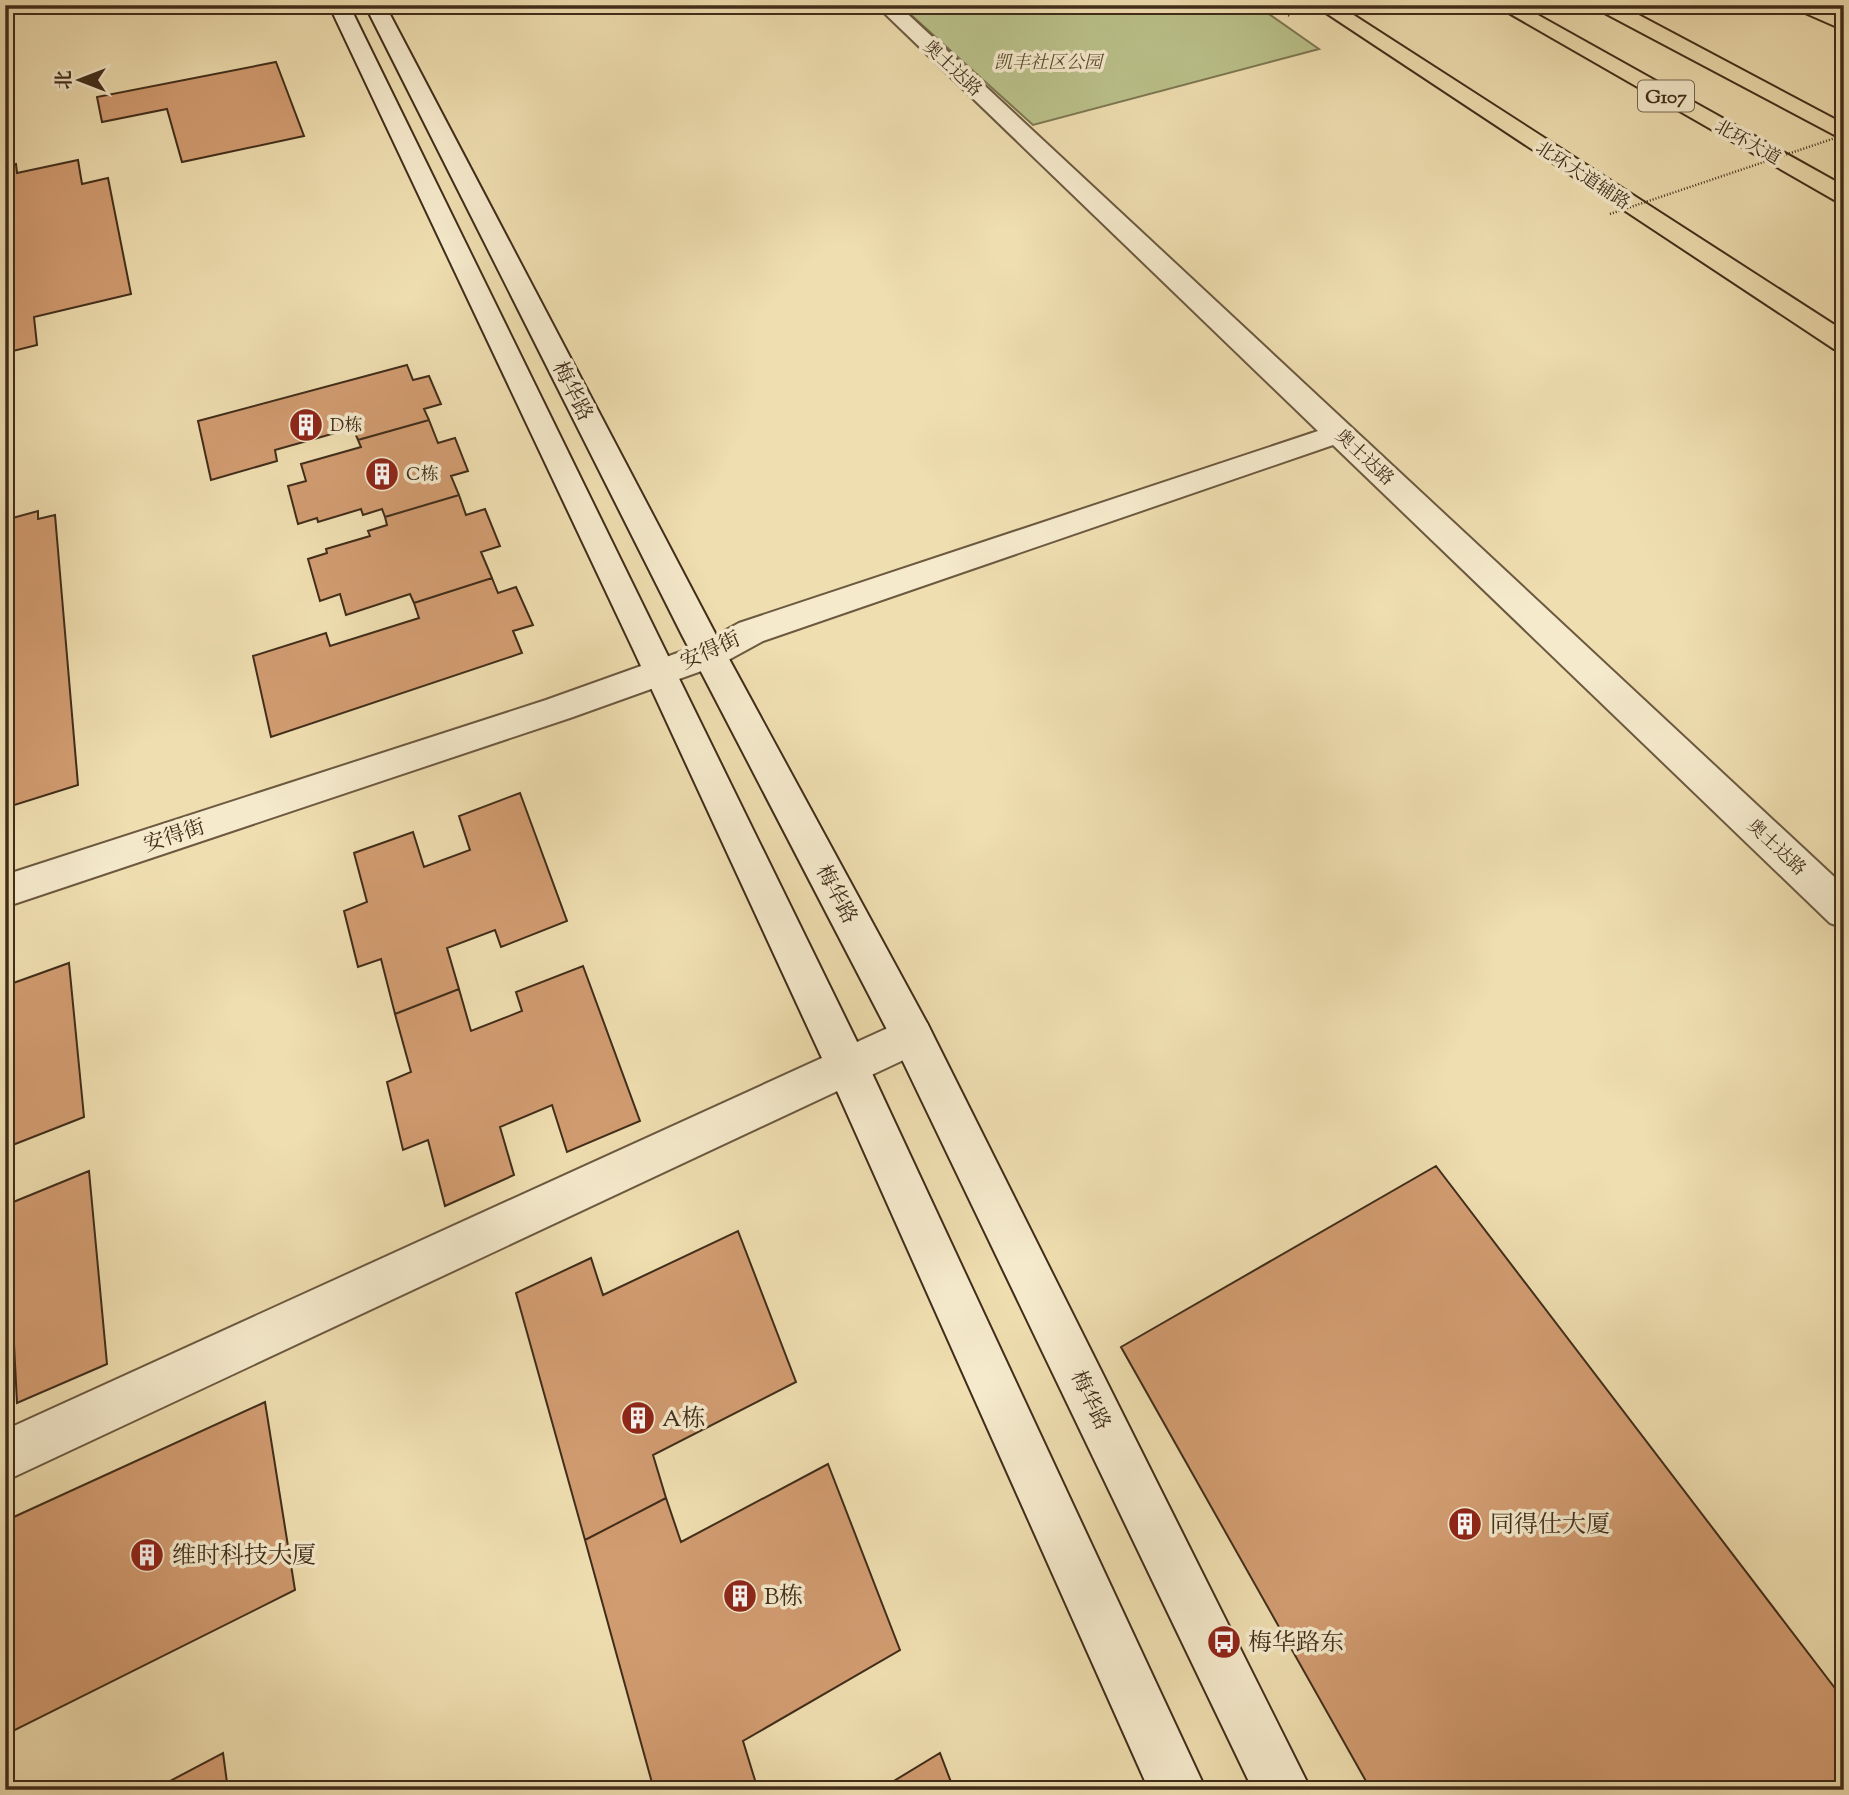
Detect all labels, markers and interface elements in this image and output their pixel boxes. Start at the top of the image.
street label: 奥士达路 [916,35,987,104]
north arrow [46,46,116,116]
park label: 凯丰社区公园 [994,51,1105,77]
text: 北 [52,70,79,90]
road number: G107 [1638,80,1694,111]
street label: 北环大道 [1709,115,1785,173]
street label: 北环大道辅路 [1530,136,1634,217]
street label: 梅华路 [544,357,599,427]
building icon: D栋 [287,406,325,444]
place label: D栋 [330,414,362,440]
street label: 奥士达路 [1328,424,1399,493]
building icon: C栋 [363,455,401,493]
place label: C栋 [406,463,439,489]
street label: 安得街 [676,625,746,678]
street label: 安得街 [140,813,209,861]
street label: 奥士达路 [1740,814,1811,883]
street label: 梅华路 [807,860,863,930]
street label: 梅华路 [1062,1366,1116,1436]
building icon: A栋 [619,1399,657,1437]
place label: A栋 [662,1403,706,1437]
building icon: 同得仕大厦 [1446,1505,1484,1543]
place label: 同得仕大厦 [1490,1509,1610,1543]
building icon: 维时科技大厦 [128,1536,166,1574]
place label: 维时科技大厦 [172,1540,316,1574]
building icon: B栋 [721,1577,759,1615]
place label: B栋 [764,1581,803,1615]
bus stop icon: 梅华路东 [1205,1623,1243,1661]
place label: 梅华路东 [1248,1627,1344,1661]

